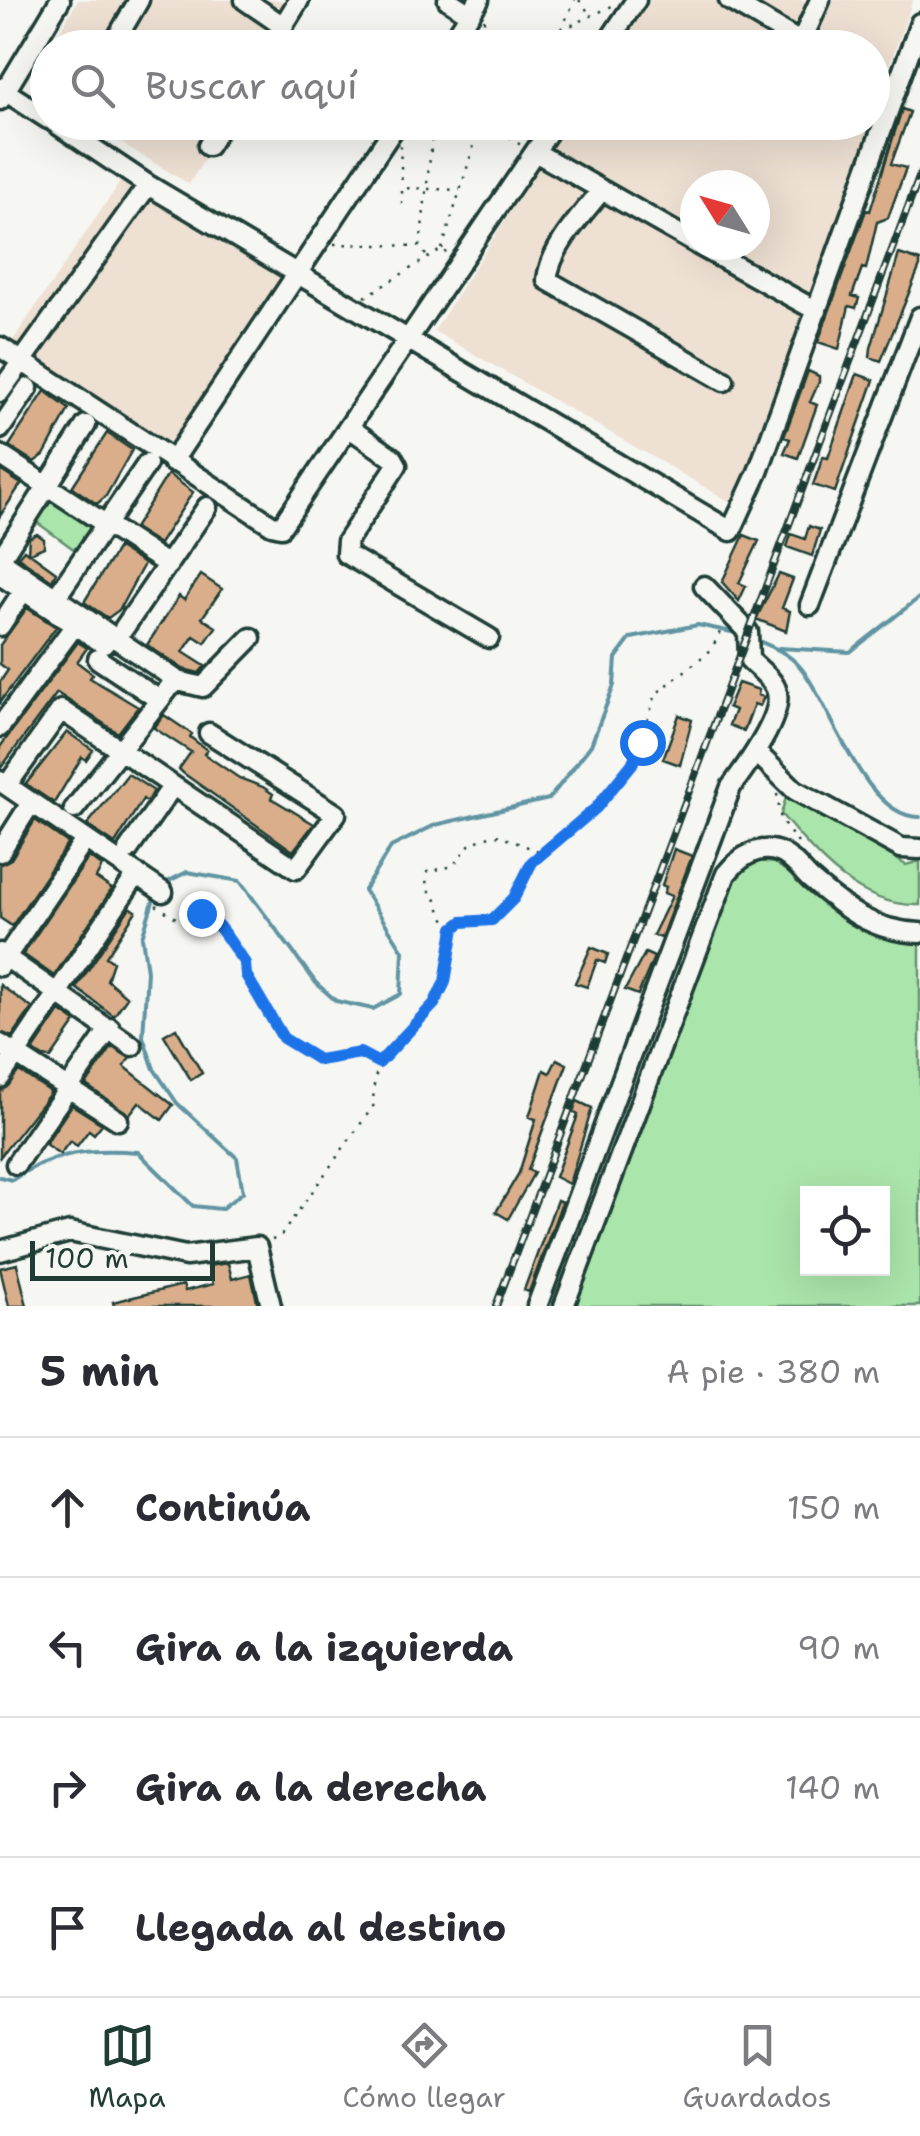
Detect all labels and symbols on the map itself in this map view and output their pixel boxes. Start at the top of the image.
north arrow [680,170,770,260]
route start [620,720,666,766]
route end [179,891,225,937]
scale bar [30,1236,215,1280]

